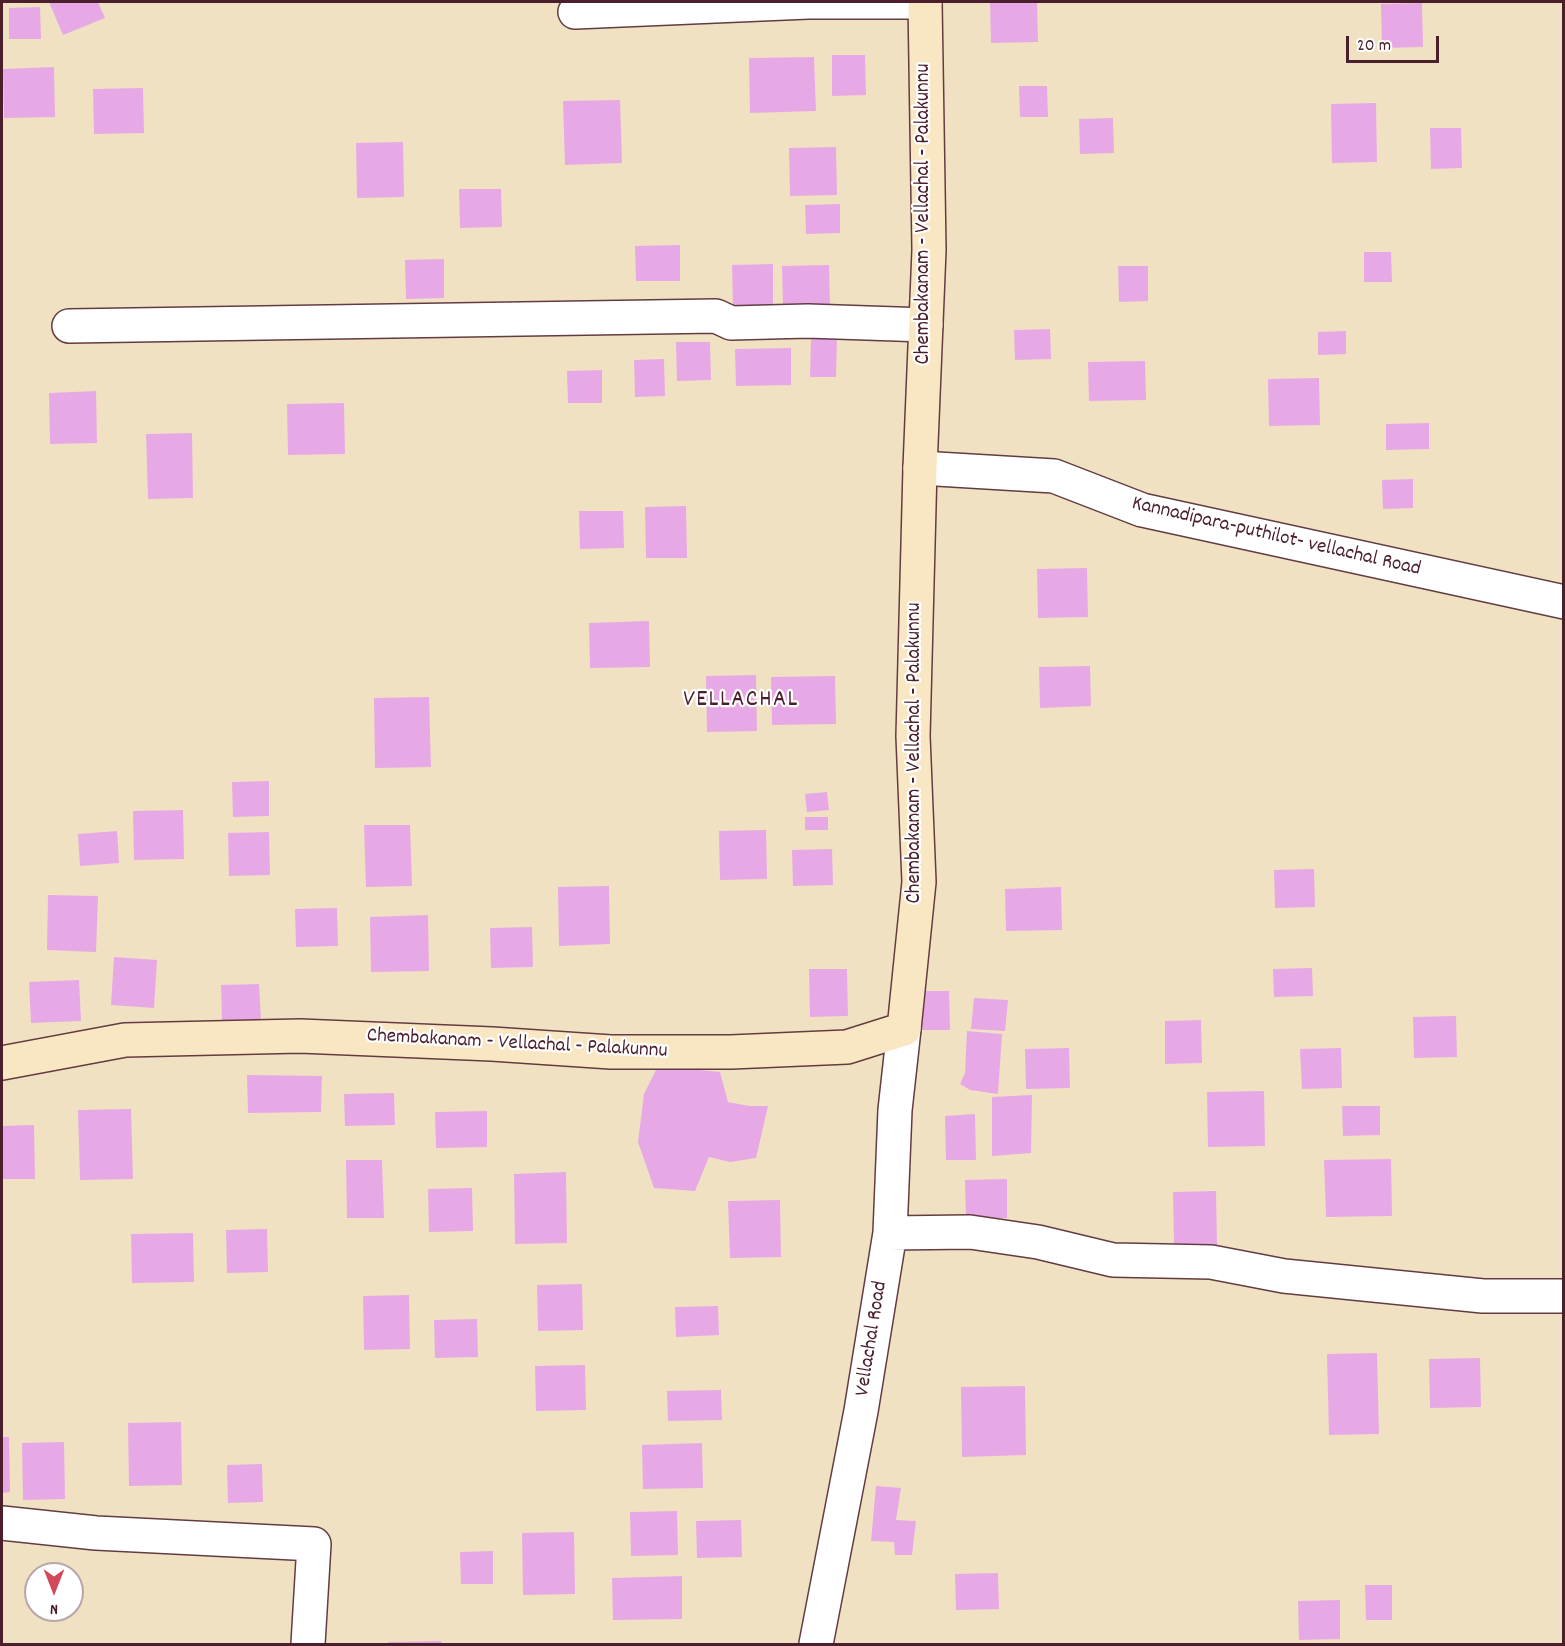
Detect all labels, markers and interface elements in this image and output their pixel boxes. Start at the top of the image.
scale bar [1349,24,1442,62]
text: 20 m [1357,34,1391,59]
street label: Chembakanam - Vellachal - Palakunnu [912,63,938,365]
street label: Kannadipara-puthilot- vellachal Road [1129,492,1423,584]
street label: Chembakanam - Vellachal - Palakunnu [903,602,929,904]
district label: VELLACHAL [683,688,799,716]
street label: Chembakanam - Vellachal - Palakunnu [366,1025,668,1065]
street label: Vellachal Road [851,1280,895,1398]
north arrow [24,1562,84,1622]
text: N [50,1597,58,1620]

